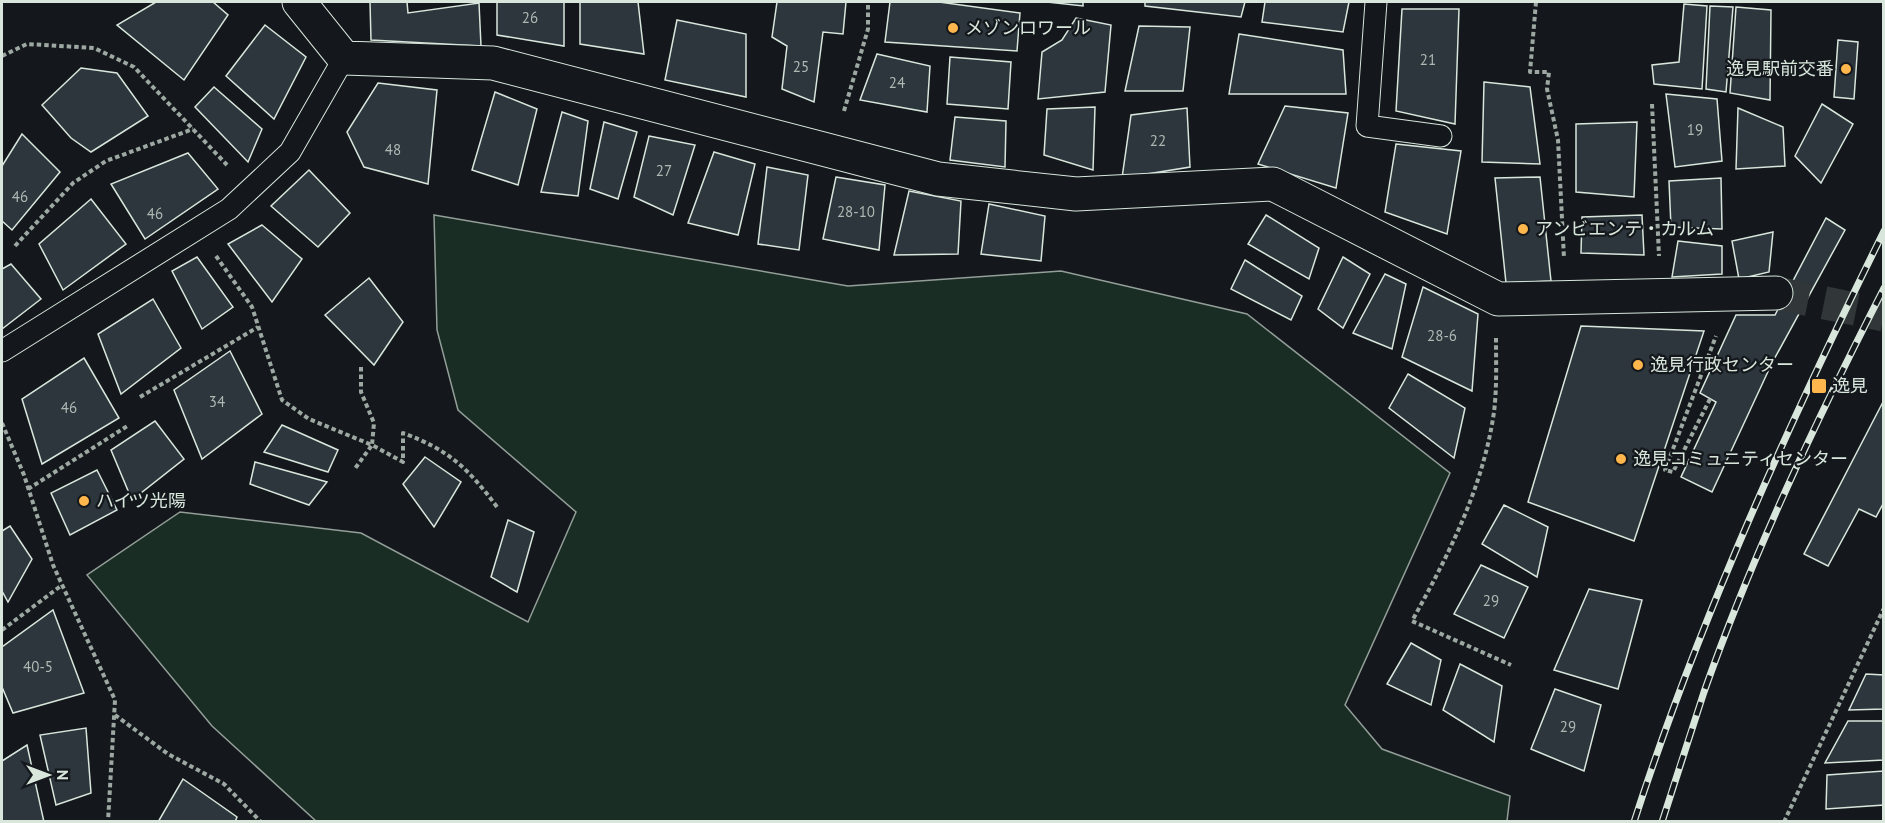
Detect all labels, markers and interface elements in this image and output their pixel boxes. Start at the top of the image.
house number: 26 [522,8,538,27]
place label: メゾンロワール [965,16,1091,39]
marker: メゾンロワール [946,21,960,35]
house number: 21 [1420,50,1436,69]
house number: 25 [793,57,809,76]
place label: 逸見駅前交番 [1726,57,1834,80]
marker: 逸見駅前交番 [1839,62,1853,76]
house number: 24 [889,73,905,92]
house number: 19 [1687,120,1703,139]
house number: 22 [1150,131,1166,150]
house number: 48 [385,140,401,159]
house number: 27 [656,161,672,180]
house number: 46 [12,187,28,206]
house number: 28-10 [837,202,875,221]
house number: 46 [147,204,163,223]
place label: アンビエンテ・カルム [1535,217,1714,240]
marker: アンビエンテ・カルム [1516,222,1530,236]
house number: 28-6 [1427,326,1457,345]
place label: 逸見行政センター [1650,353,1794,376]
marker: 逸見行政センター [1631,358,1645,372]
place label: 逸見 [1832,374,1868,397]
marker: 逸見 [1810,377,1828,395]
house number: 34 [209,392,225,411]
house number: 46 [61,398,77,417]
place label: 逸見コミュニティセンター [1633,447,1848,470]
marker: 逸見コミュニティセンター [1614,452,1628,466]
place label: ハイツ光陽 [96,489,186,512]
marker: ハイツ光陽 [77,494,91,508]
house number: 29 [1483,591,1499,610]
house number: 40-5 [23,657,53,676]
house number: 29 [1560,717,1576,736]
north arrow [18,745,78,805]
text: N [53,770,73,780]

